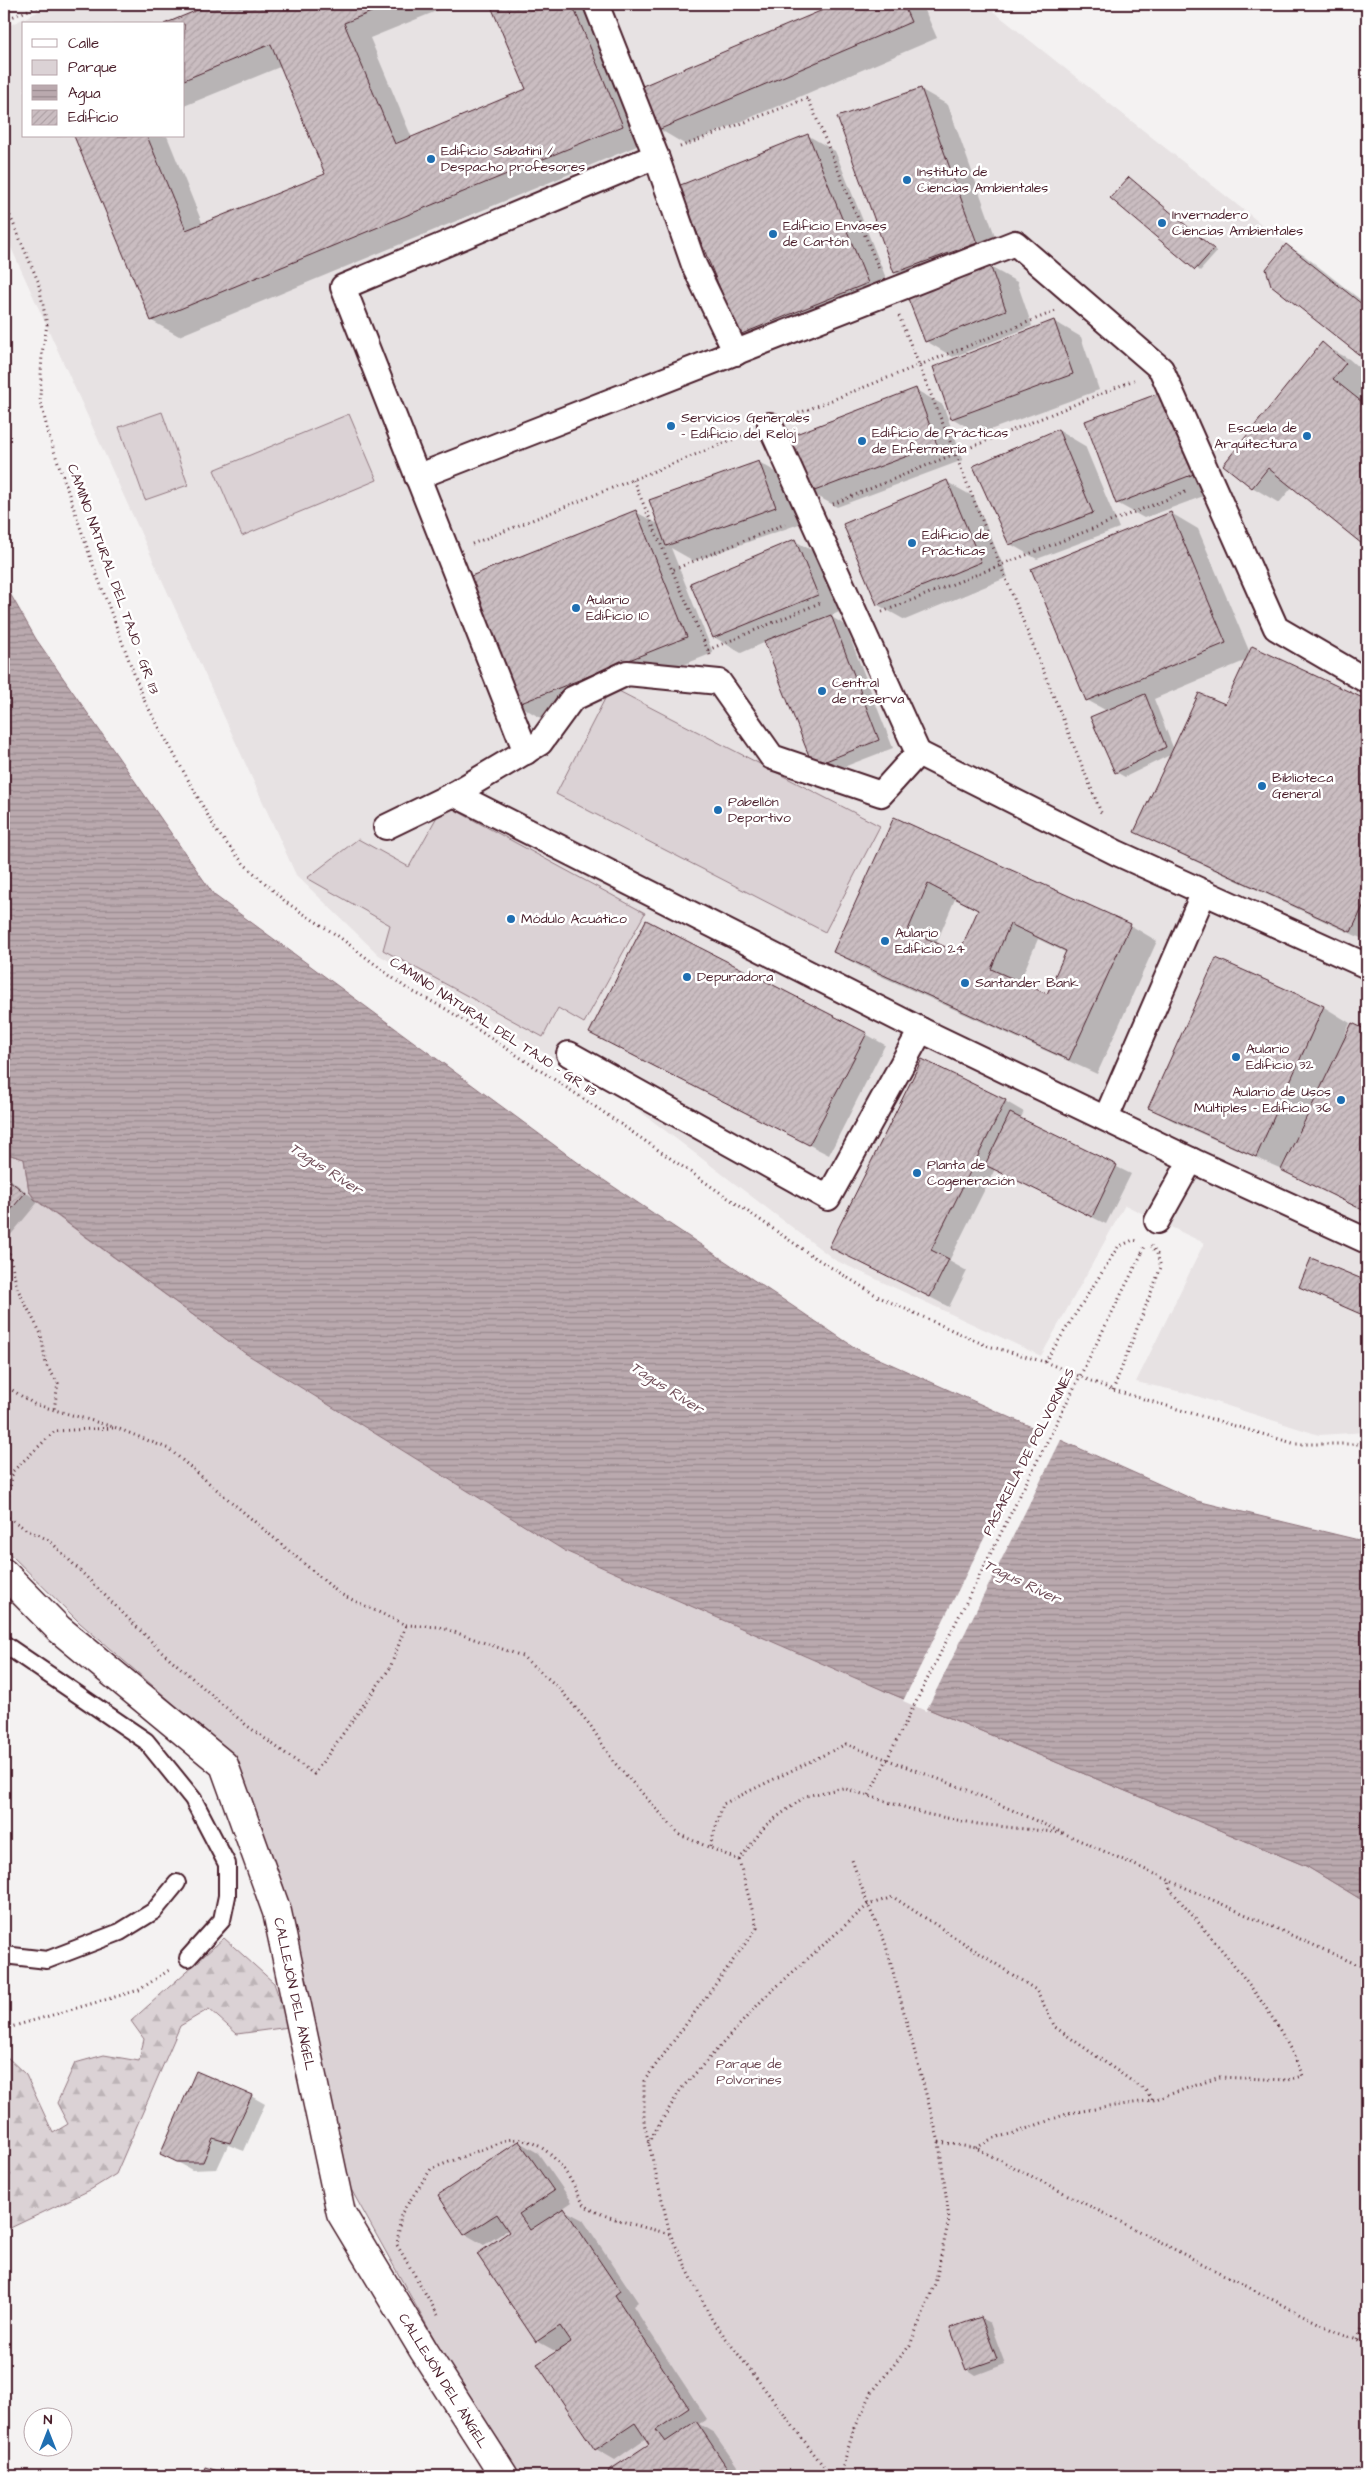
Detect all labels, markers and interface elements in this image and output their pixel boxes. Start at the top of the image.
legend [22,22,185,138]
text: Calle [68,33,99,54]
text: Parque [68,57,117,78]
text: Agua [68,83,101,105]
text: Edificio [68,107,119,128]
place label: Edificio Sabatini / Despacho profesores [441,141,585,177]
marker: Edificio Sabatini / Despacho profesores [425,153,437,165]
place label: Instituto de Ciencias Ambientales [917,162,1048,198]
marker: Instituto de Ciencias Ambientales [901,174,913,186]
place label: Invernadero Ciencias Ambientales [1172,205,1303,241]
place label: Edificio Envases de Cartón [783,216,887,252]
marker: Invernadero Ciencias Ambientales [1156,217,1168,229]
marker: Edificio Envases de Cartón [767,228,779,240]
place label: Servicios Generales - Edificio del Reloj [681,408,810,444]
place label: Escuela de Arquitectura [1214,418,1297,454]
marker: Servicios Generales - Edificio del Reloj [665,420,677,432]
place label: Edificio de Prácticas de Enfermería [872,423,1008,459]
marker: Escuela de Arquitectura [1301,430,1313,442]
marker: Edificio de Prácticas de Enfermería [856,435,868,447]
street label: CAMINO NATURAL DEL TAJO - GR 113 [62,461,164,697]
place label: Edificio de Prácticas [922,525,990,561]
marker: Edificio de Prácticas [906,537,918,549]
place label: Aulario Edificio 10 [586,590,649,626]
marker: Aulario Edificio 10 [570,602,582,614]
place label: Central de reserva [832,673,904,709]
marker: Central de reserva [816,685,828,697]
place label: Biblioteca General [1272,768,1333,804]
marker: Biblioteca General [1256,780,1268,792]
place label: Pabellón Deportivo [728,792,791,828]
marker: Pabellón Deportivo [712,804,724,816]
place label: Módulo Acuático [521,909,627,929]
marker: Módulo Acuático [505,913,517,925]
place label: Aulario Edificio 24 [895,923,965,959]
marker: Aulario Edificio 24 [879,935,891,947]
street label: CAMINO NATURAL DEL TAJO - GR 113 [385,952,601,1102]
place label: Depuradora [697,967,773,987]
marker: Depuradora [681,971,693,983]
place label: Santander Bank [975,973,1079,993]
marker: Santander Bank [959,977,971,989]
place label: Aulario Edificio 32 [1246,1039,1314,1075]
marker: Aulario Edificio 32 [1230,1051,1242,1063]
place label: Aulario de Usos Múltiples - Edificio 36 [1194,1082,1331,1118]
marker: Aulario de Usos Múltiples - Edificio 36 [1335,1094,1347,1106]
water label: Tagus River [285,1138,368,1202]
place label: Planta de Cogeneración [927,1155,1015,1191]
marker: Planta de Cogeneración [911,1167,923,1179]
water label: Tagus River [626,1357,709,1421]
street label: PASARELA DE POLVORINES [978,1365,1080,1539]
water label: Tagus River [980,1554,1065,1611]
street label: CALLEJÓN DEL ÁNGEL [268,1916,320,2073]
park label: Parque de Polvorines [716,2054,782,2090]
street label: CALLEJÓN DEL ÁNGEL [393,2310,493,2453]
north arrow [22,2408,72,2458]
text: N [44,2410,53,2430]

